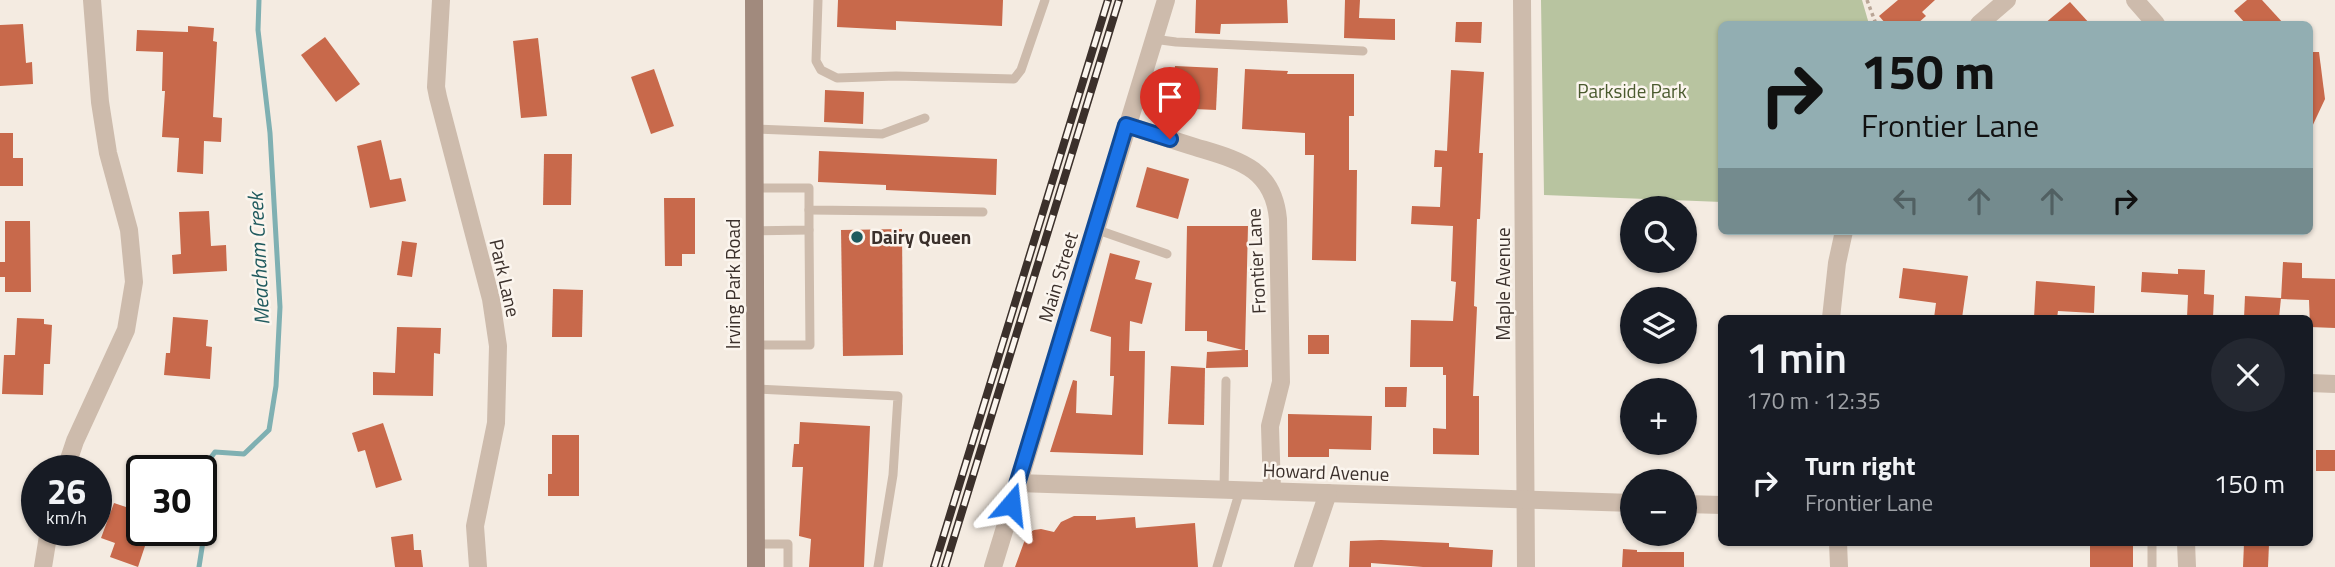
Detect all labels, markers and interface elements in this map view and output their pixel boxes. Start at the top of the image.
text: 150 m [1861,33,1995,108]
icon: right [1746,49,1837,140]
pin [1140,67,1200,139]
park label: Parkside Park [1577,76,1687,105]
icon: arrive [1151,78,1189,116]
text: Frontier Lane [1861,101,2039,149]
icon: left [1887,182,1925,220]
icon: ahead [1960,182,1998,220]
icon: ahead [2033,182,2071,220]
icon: right [2106,182,2144,220]
water label: Meacham Creek [238,189,277,326]
map controls [1620,196,1697,546]
button: search [1620,196,1697,273]
street label: Frontier Lane [1238,207,1273,315]
street label: Irving Park Road [718,219,747,349]
place label: Dairy Queen [871,222,971,251]
street label: Maple Avenue [1488,227,1517,341]
street label: Main Street [1030,228,1085,326]
marker: Dairy Queen [849,229,865,245]
street label: Park Lane [482,236,528,320]
button: layers [1620,287,1697,364]
text: 1 min [1746,325,1847,389]
button: close [2211,338,2285,412]
button: + [1620,378,1697,455]
text: 170 m · 12:35 [1746,383,1881,418]
text: Turn right [1805,446,1916,485]
speed limit sign: 30 [126,455,217,546]
street label: Howard Avenue [1262,455,1390,488]
text: 26 [47,464,86,518]
icon: right [1746,464,1784,502]
text: 150 m [2214,464,2285,503]
position arrow [974,467,1048,541]
button: − [1620,469,1697,546]
text: Frontier Lane [1805,485,1933,520]
text: km/h [46,504,87,531]

